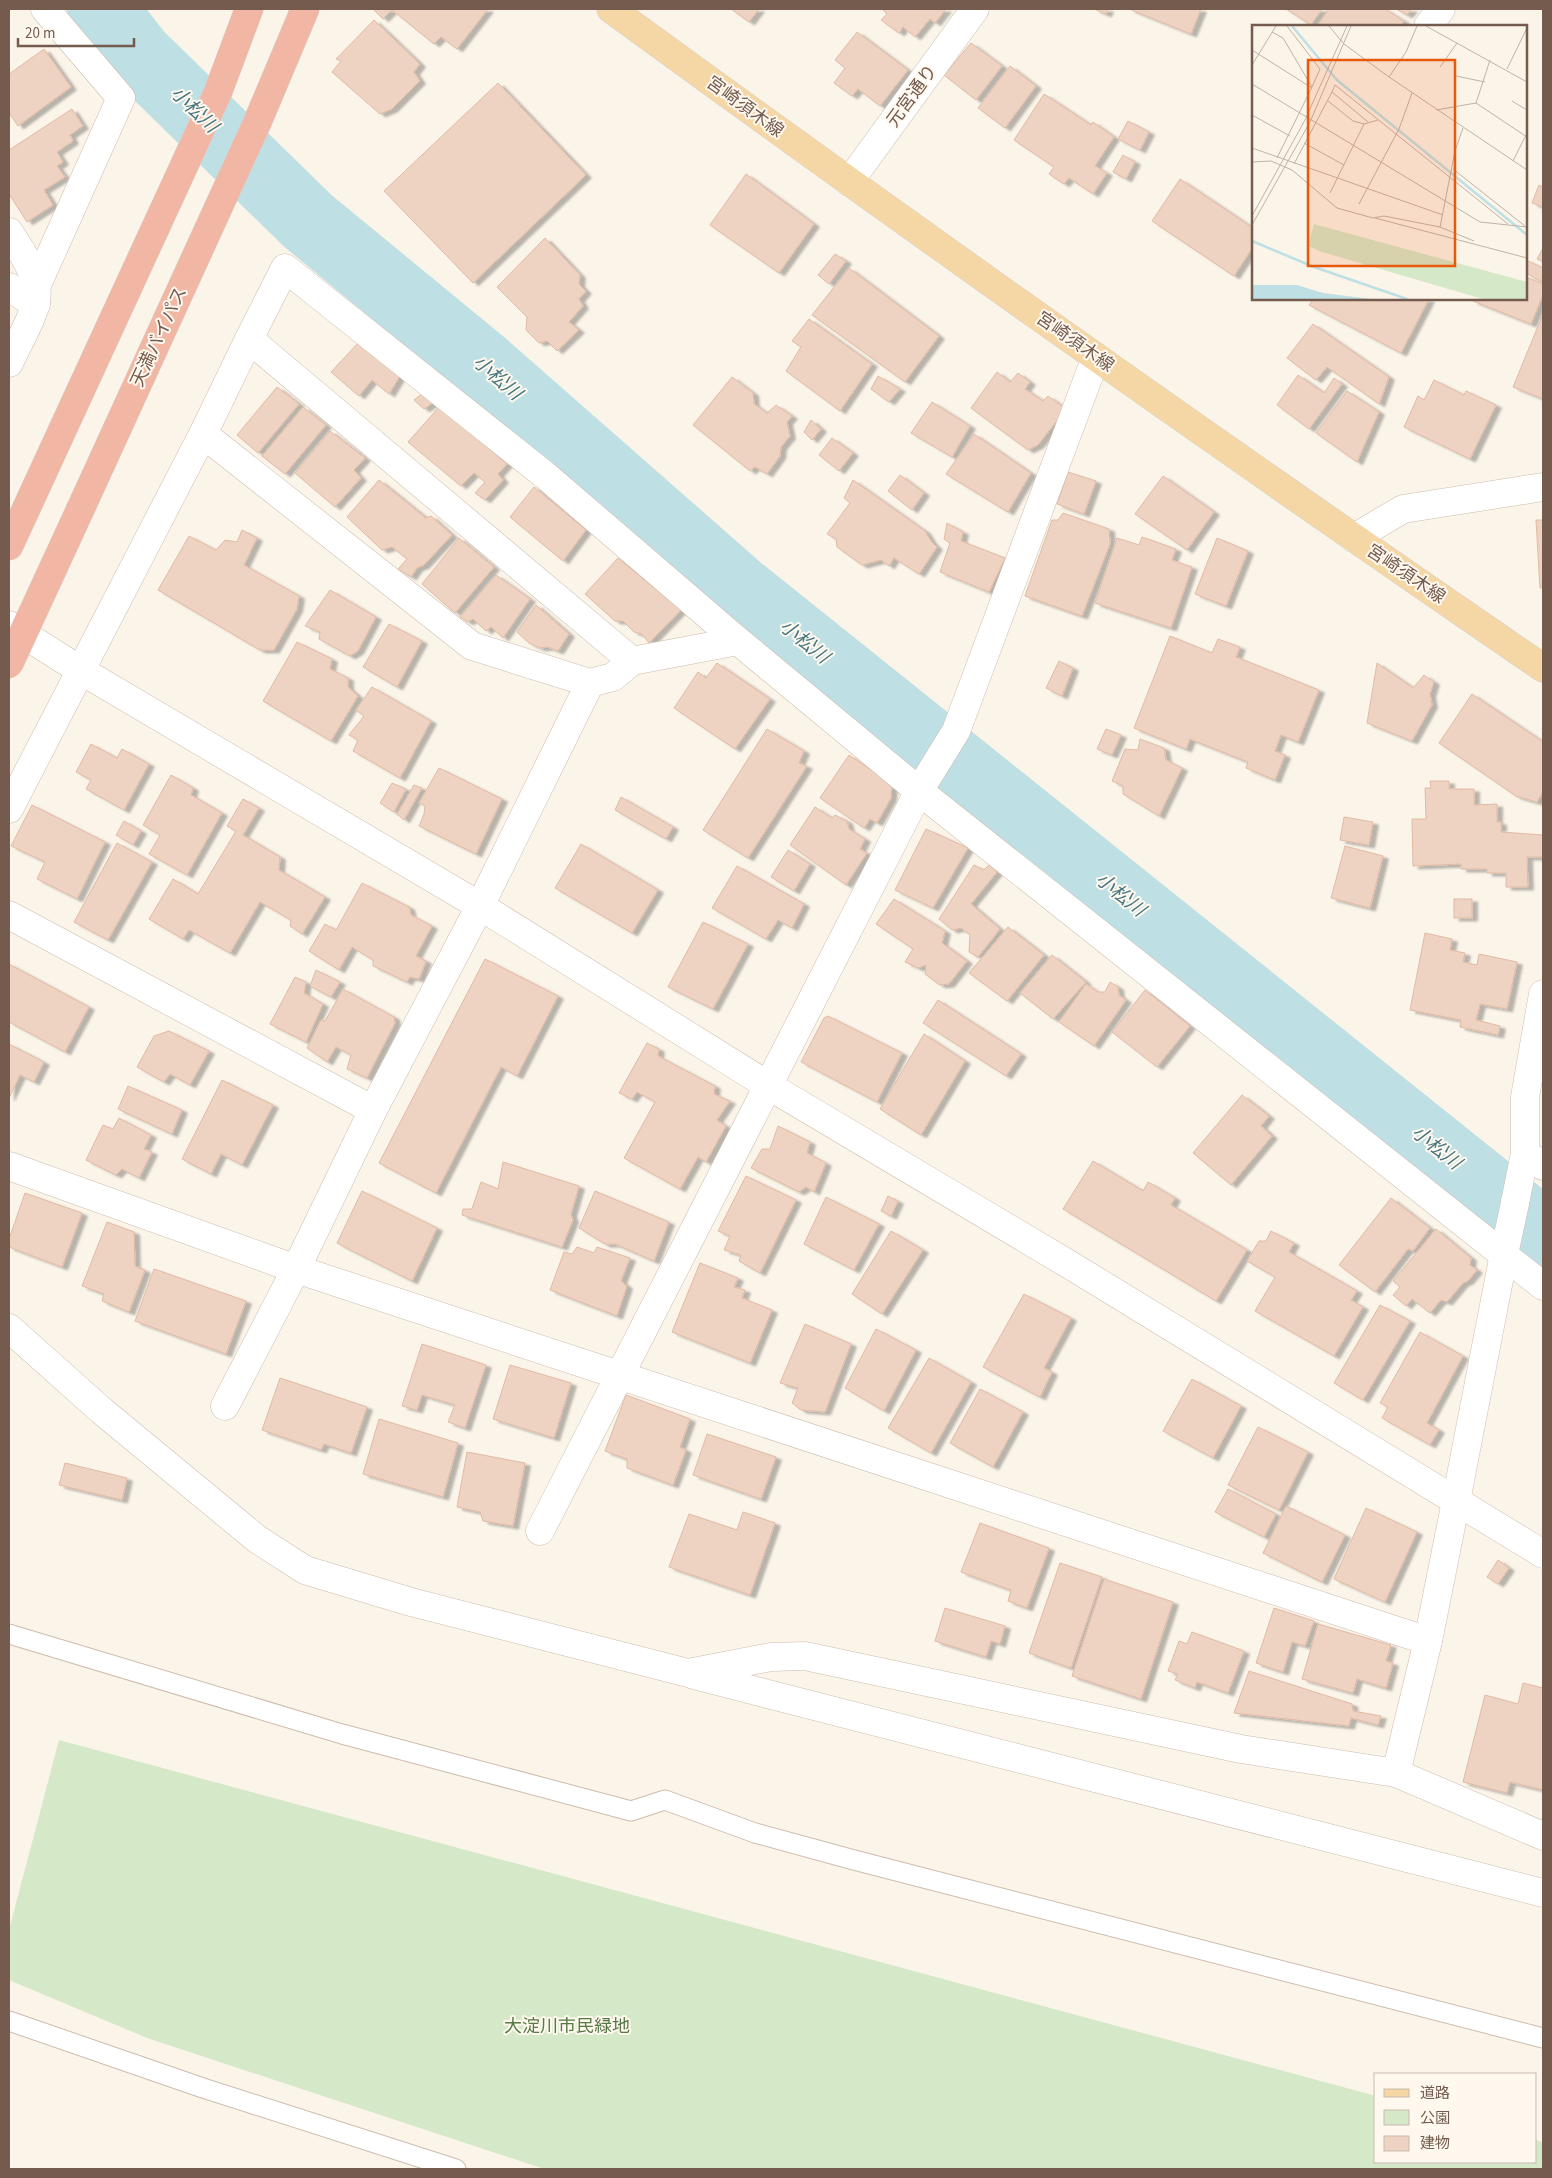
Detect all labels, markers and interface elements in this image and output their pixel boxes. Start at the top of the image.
scale bar [18,15,134,47]
text: 20 m [25,23,55,44]
inset map [1252,25,1527,300]
street label: 元宮通り [881,60,943,132]
street label: 宮崎須木線 [701,70,789,144]
water label: 小松川 [164,80,225,141]
street label: 天満バイパス [125,283,193,391]
street label: 宮崎須木線 [1031,306,1119,378]
water label: 小松川 [467,349,529,408]
street label: 宮崎須木線 [1362,538,1450,610]
water label: 小松川 [773,614,836,672]
water label: 小松川 [1089,867,1152,925]
water label: 小松川 [1405,1120,1468,1178]
park label: 大淀川市民緑地 [504,2014,630,2039]
legend [1374,2073,1537,2163]
text: 道路 [1420,2083,1450,2104]
text: 公園 [1420,2108,1450,2129]
text: 建物 [1420,2133,1450,2154]

